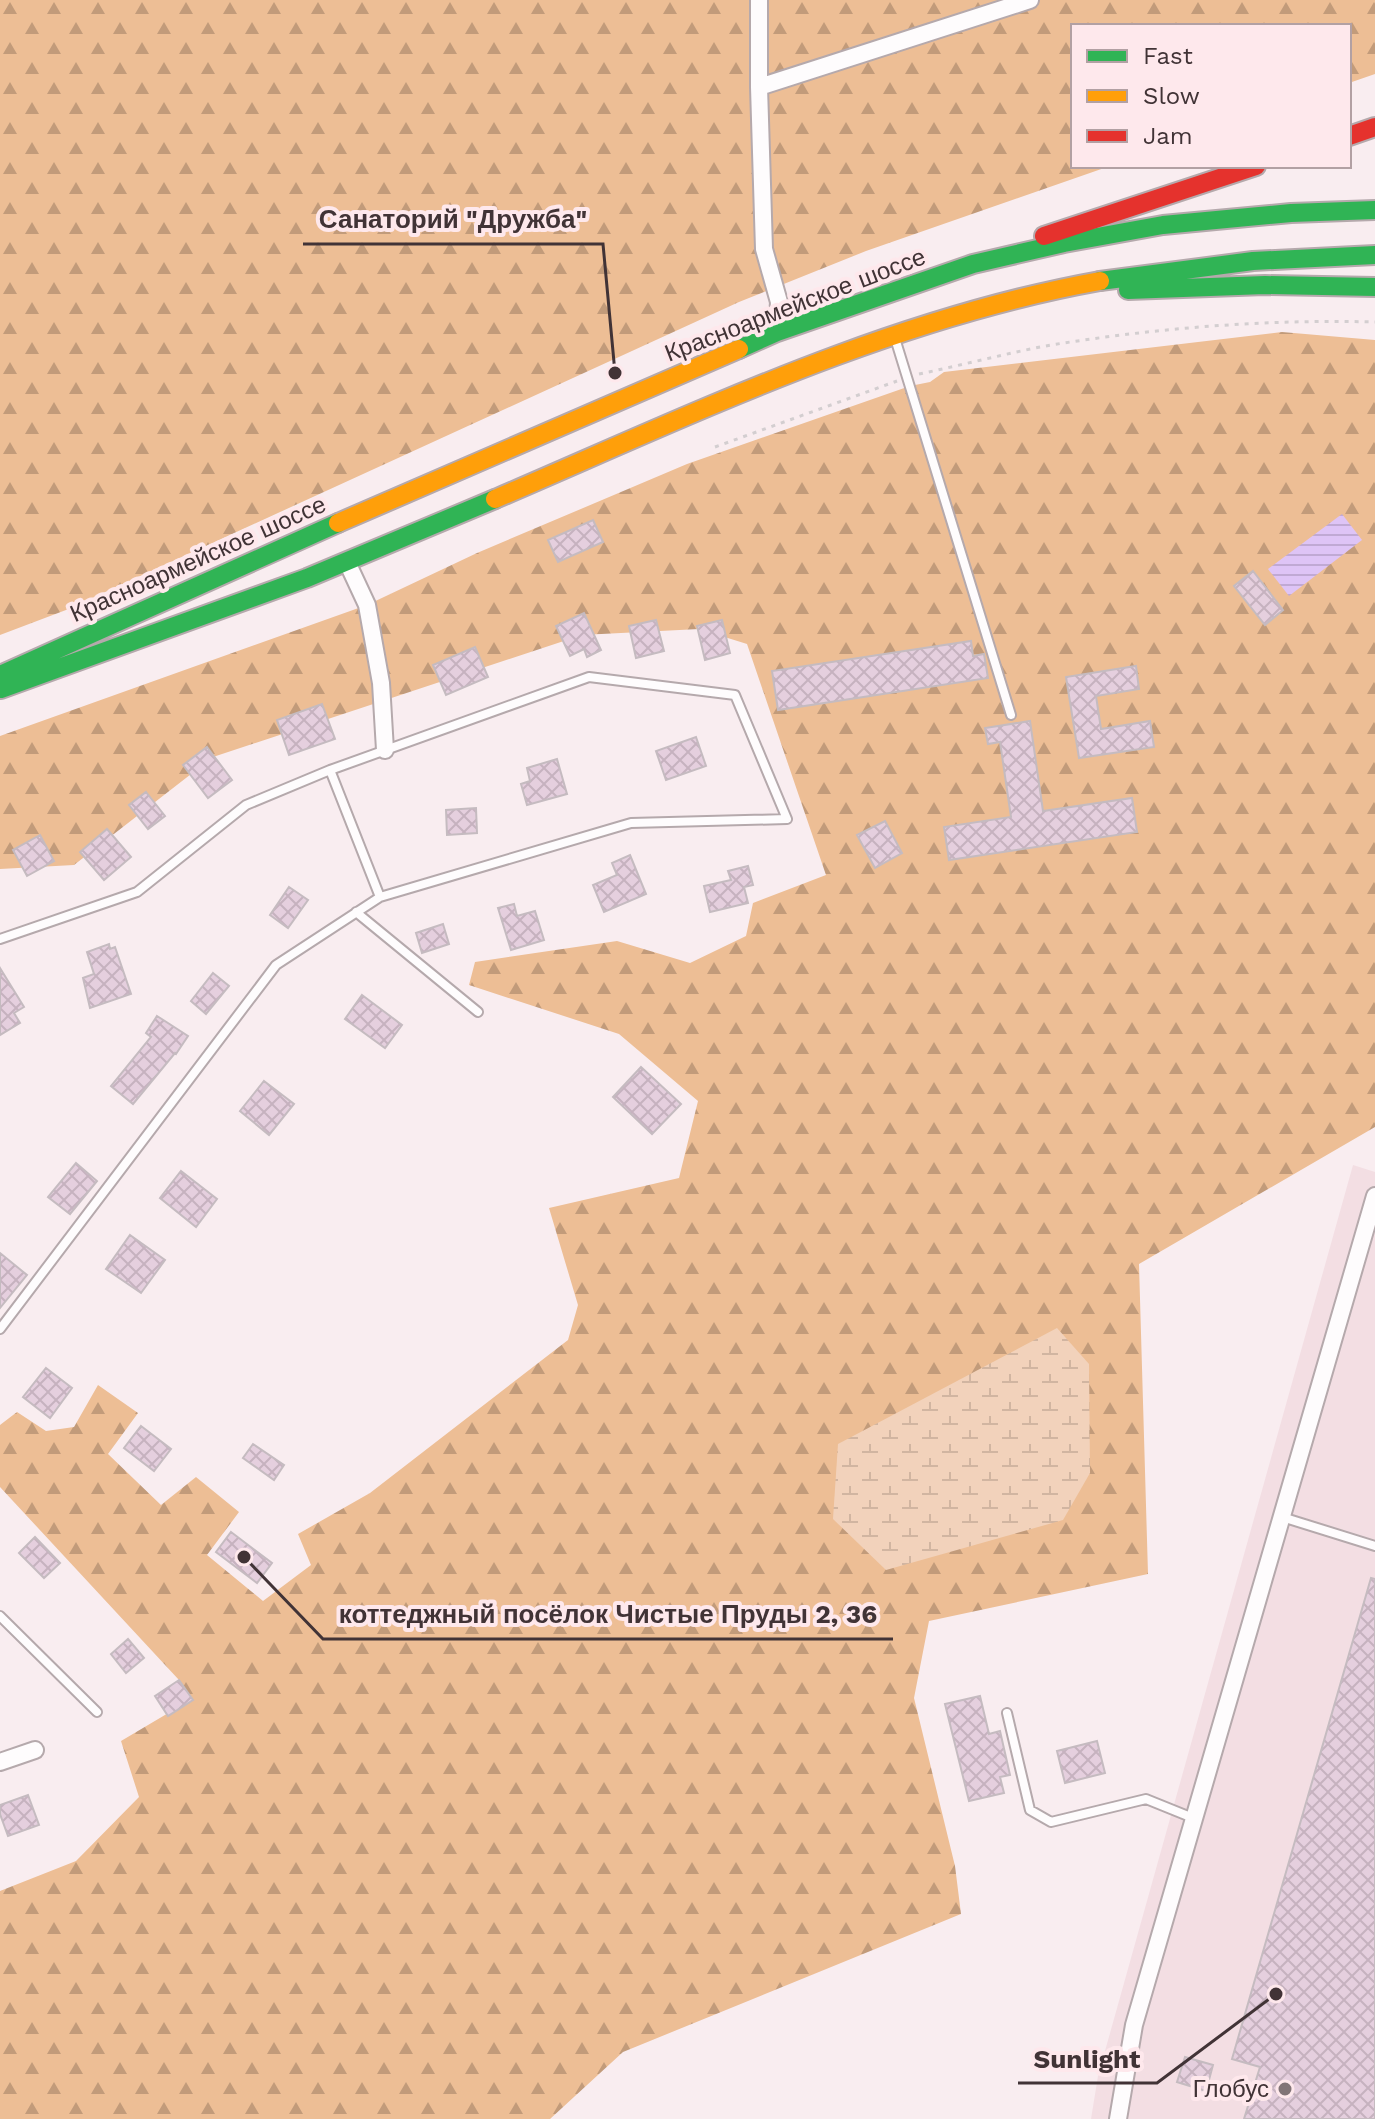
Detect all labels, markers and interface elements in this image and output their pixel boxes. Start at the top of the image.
legend [1071,24,1351,168]
text: Fast [1143,42,1193,70]
text: Slow [1143,82,1200,110]
text: Jam [1143,122,1193,150]
callout: Санаторий "Дружба" [303,194,603,244]
text: Санаторий "Дружба" [319,204,587,234]
street label: Красноармейское шоссе [661,242,929,368]
street label: Красноармейское шоссе [66,490,330,628]
callout: коттеджный посёлок Чистые Пруды 2, 36 [323,1589,893,1639]
text: коттеджный посёлок Чистые Пруды 2, 36 [339,1599,877,1629]
callout: Sunlight [1018,2033,1157,2083]
text: Sunlight [1034,2044,1141,2074]
place label: Глобус [1193,2075,1269,2103]
marker: Глобус [1276,2080,1294,2098]

